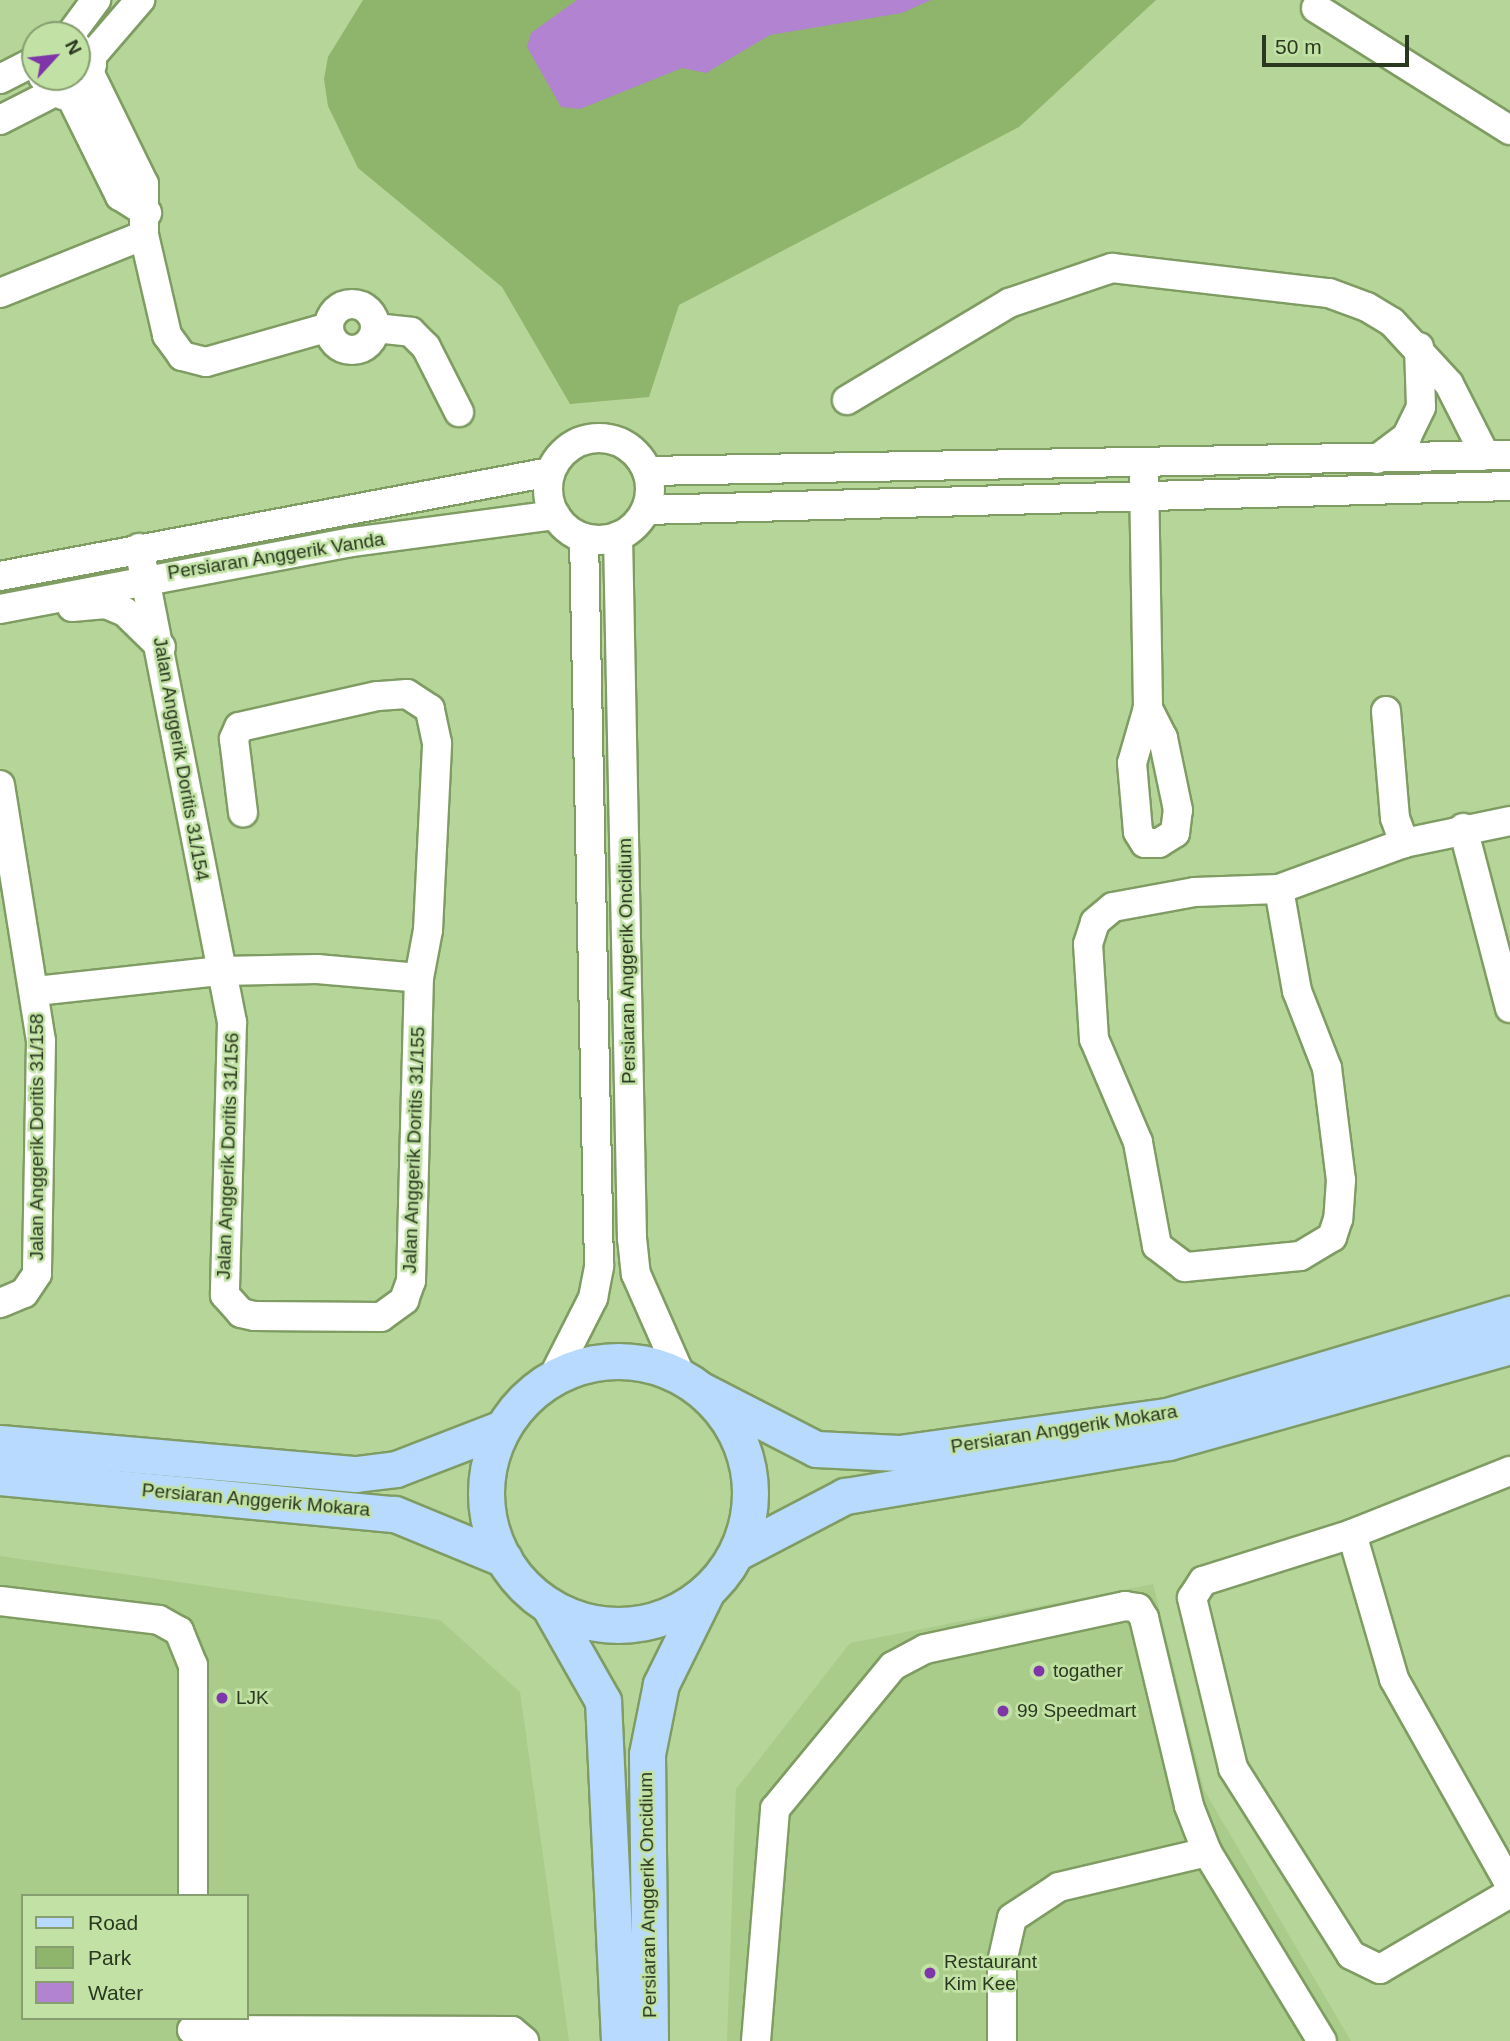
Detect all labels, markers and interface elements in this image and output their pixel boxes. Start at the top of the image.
north arrow [21,21,91,91]
scale bar [1265,21,1412,65]
text: 50 m [1275,35,1322,58]
text: N [61,36,86,58]
street label: Persiaran Anggerik Vanda [165,528,387,584]
street label: Jalan Anggerik Doritis 31/154 [148,635,214,883]
street label: Persiaran Anggerik Oncidium [613,837,641,1085]
street label: Jalan Anggerik Doritis 31/158 [26,1013,48,1261]
street label: Jalan Anggerik Doritis 31/155 [398,1026,430,1274]
street label: Jalan Anggerik Doritis 31/156 [212,1032,244,1280]
street label: Persiaran Anggerik Mokara [949,1400,1179,1458]
street label: Persiaran Anggerik Mokara [140,1479,372,1521]
place label: togather [1053,1660,1123,1682]
marker: togather [1031,1663,1047,1679]
place label: LJK [236,1687,269,1709]
marker: LJK [214,1690,230,1706]
place label: 99 Speedmart [1017,1700,1136,1722]
marker: 99 Speedmart [995,1703,1011,1719]
street label: Persiaran Anggerik Oncidium [634,1771,662,2019]
legend [21,1894,248,2020]
text: Road [88,1911,138,1934]
text: Park [88,1946,131,1969]
place label: Restaurant Kim Kee [944,1951,1037,1995]
marker: Restaurant Kim Kee [922,1965,938,1981]
text: Water [88,1981,143,2004]

